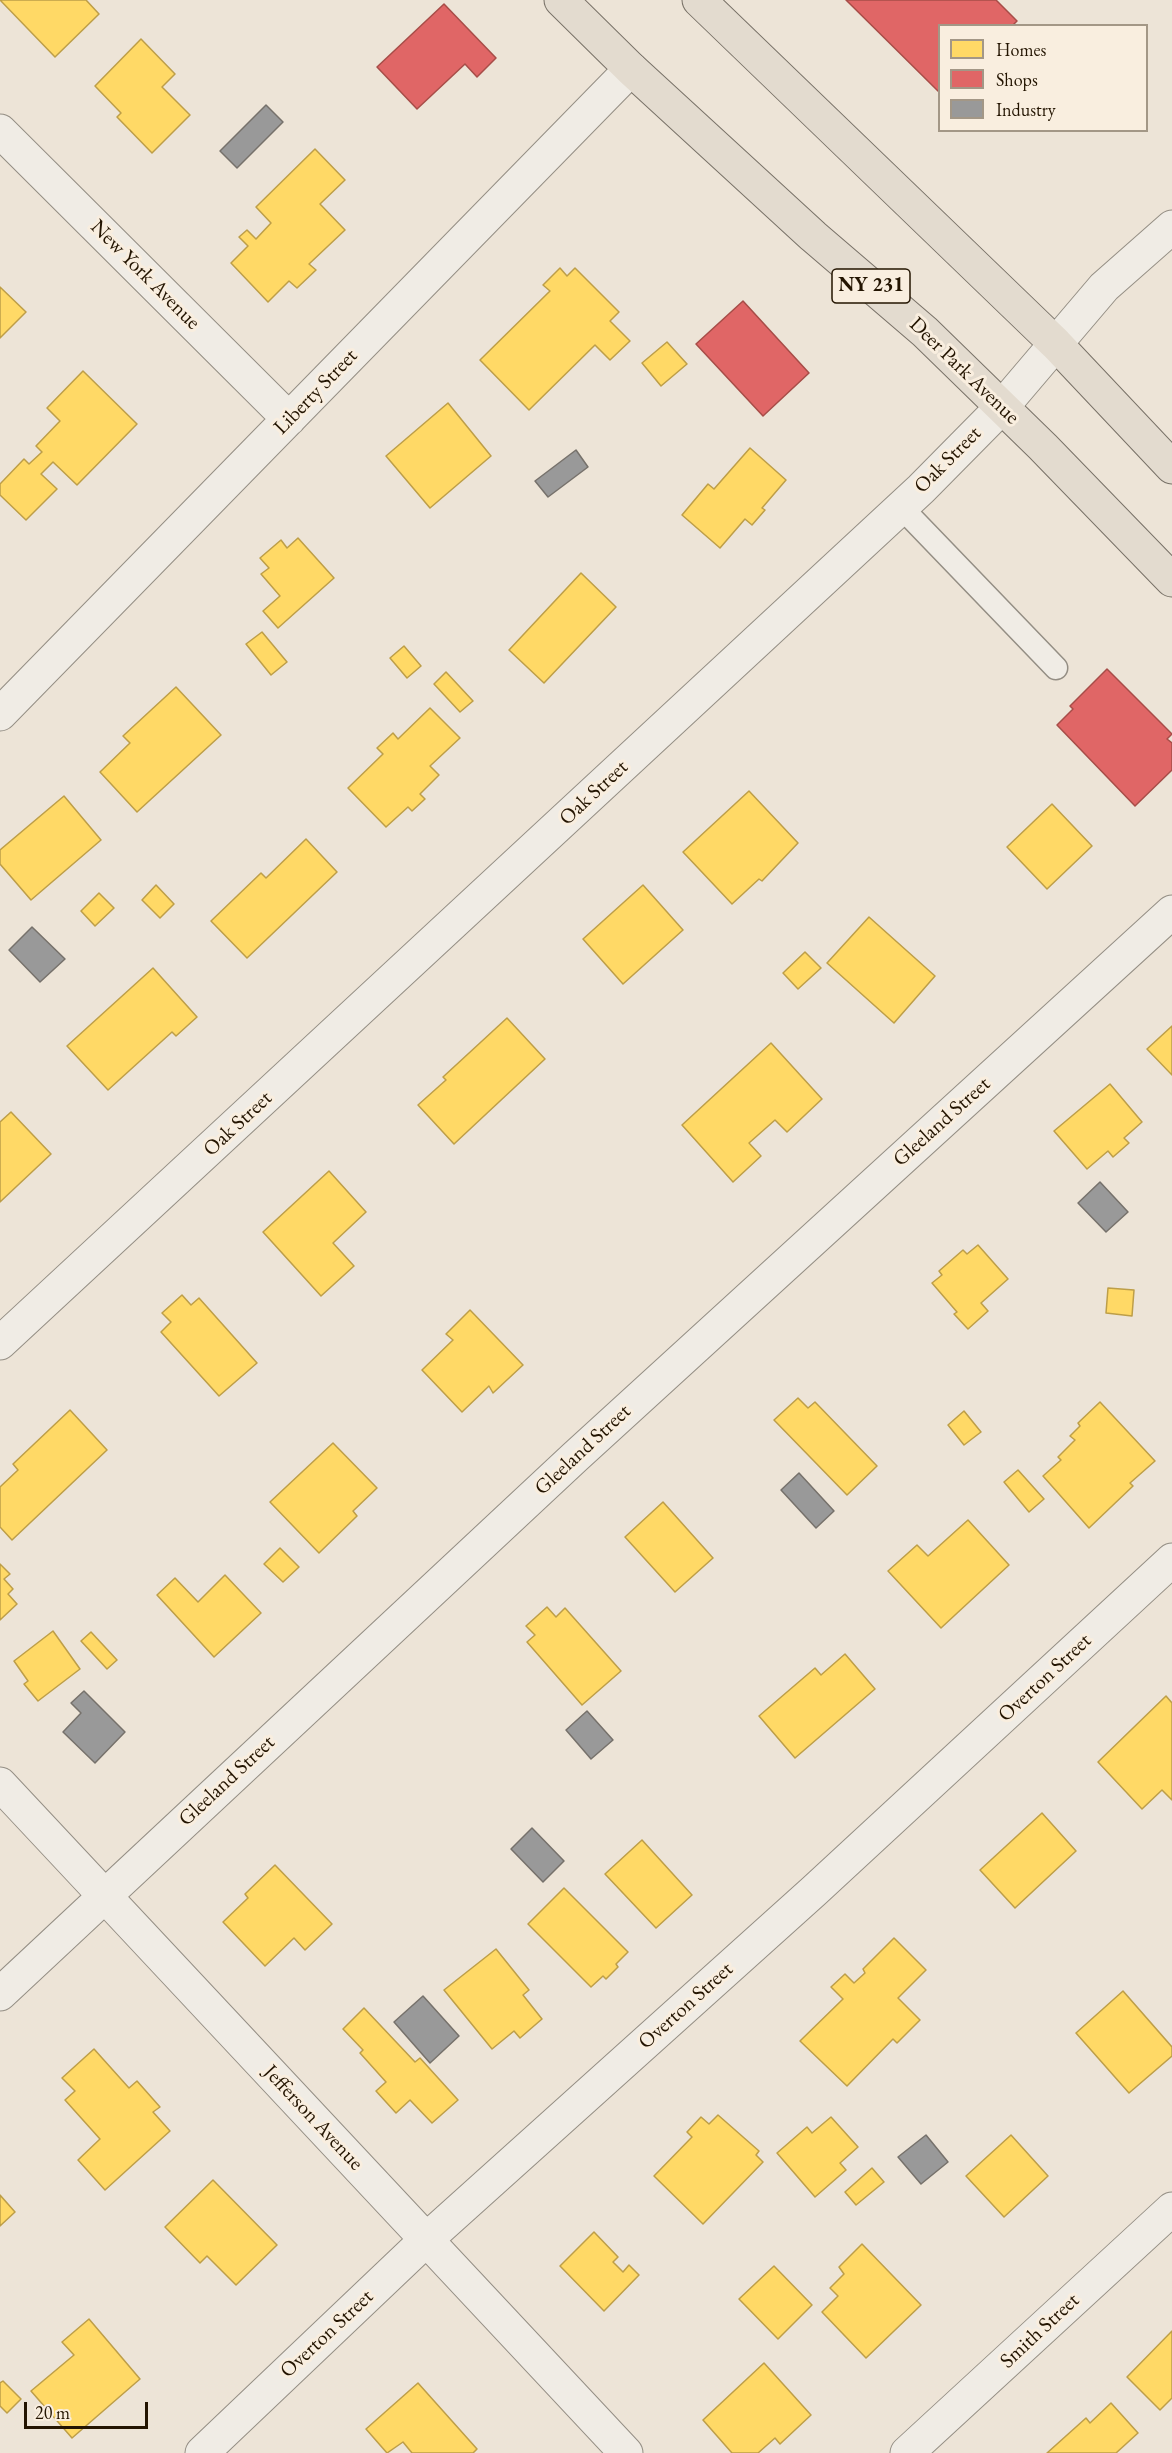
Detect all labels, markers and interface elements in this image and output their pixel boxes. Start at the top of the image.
legend [938,24,1148,132]
text: Homes [996,38,1046,61]
text: Shops [996,68,1038,91]
text: Industry [996,98,1056,121]
street label: New York Avenue [85,215,205,335]
road number: NY 231 [832,269,910,303]
street label: Deer Park Avenue [904,312,1024,430]
street label: Liberty Street [269,344,363,440]
street label: Oak Street [909,421,987,499]
street label: Oak Street [554,755,634,831]
street label: Gleeland Street [888,1072,996,1172]
street label: Oak Street [198,1086,278,1162]
street label: Gleeland Street [530,1399,636,1501]
street label: Overton Street [993,1628,1097,1728]
street label: Gleeland Street [174,1730,280,1832]
street label: Overton Street [634,1957,738,2055]
street label: Jefferson Avenue [258,2060,368,2176]
street label: Overton Street [275,2284,379,2384]
street label: Smith Street [995,2288,1085,2374]
scale bar [27,2390,152,2428]
text: 20 m [35,2401,70,2424]

